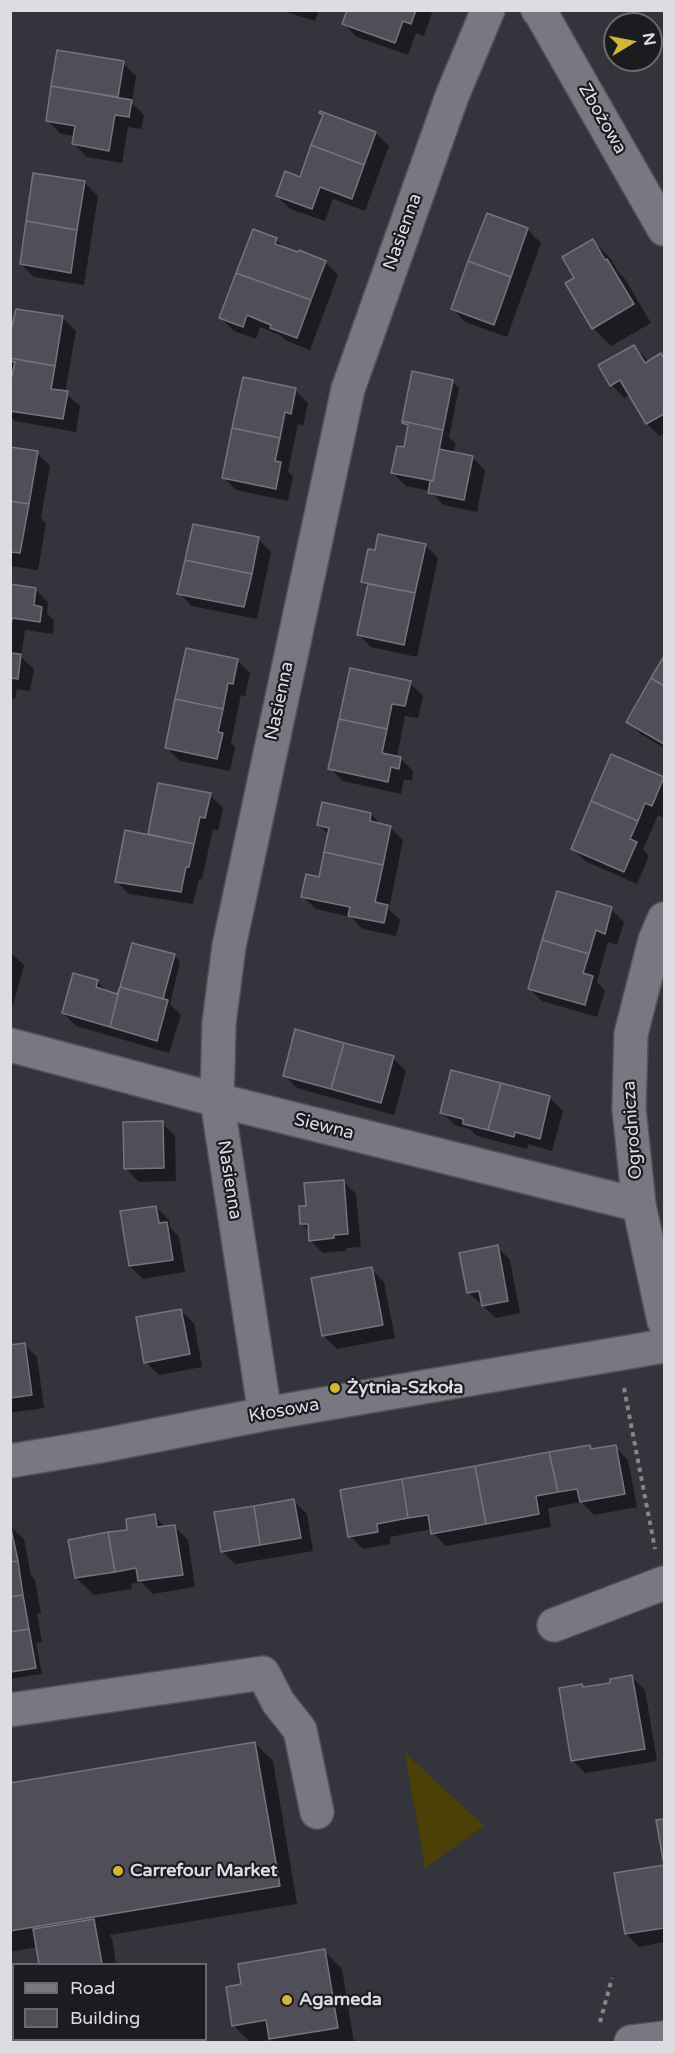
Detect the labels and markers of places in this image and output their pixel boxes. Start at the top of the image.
place label: Żytnia-Szkoła [347,1377,463,1399]
marker: Żytnia-Szkoła [328,1381,342,1395]
place label: Carrefour Market [130,1860,277,1882]
marker: Carrefour Market [111,1864,125,1878]
place label: Agameda [299,1989,382,2011]
marker: Agameda [280,1993,294,2007]

